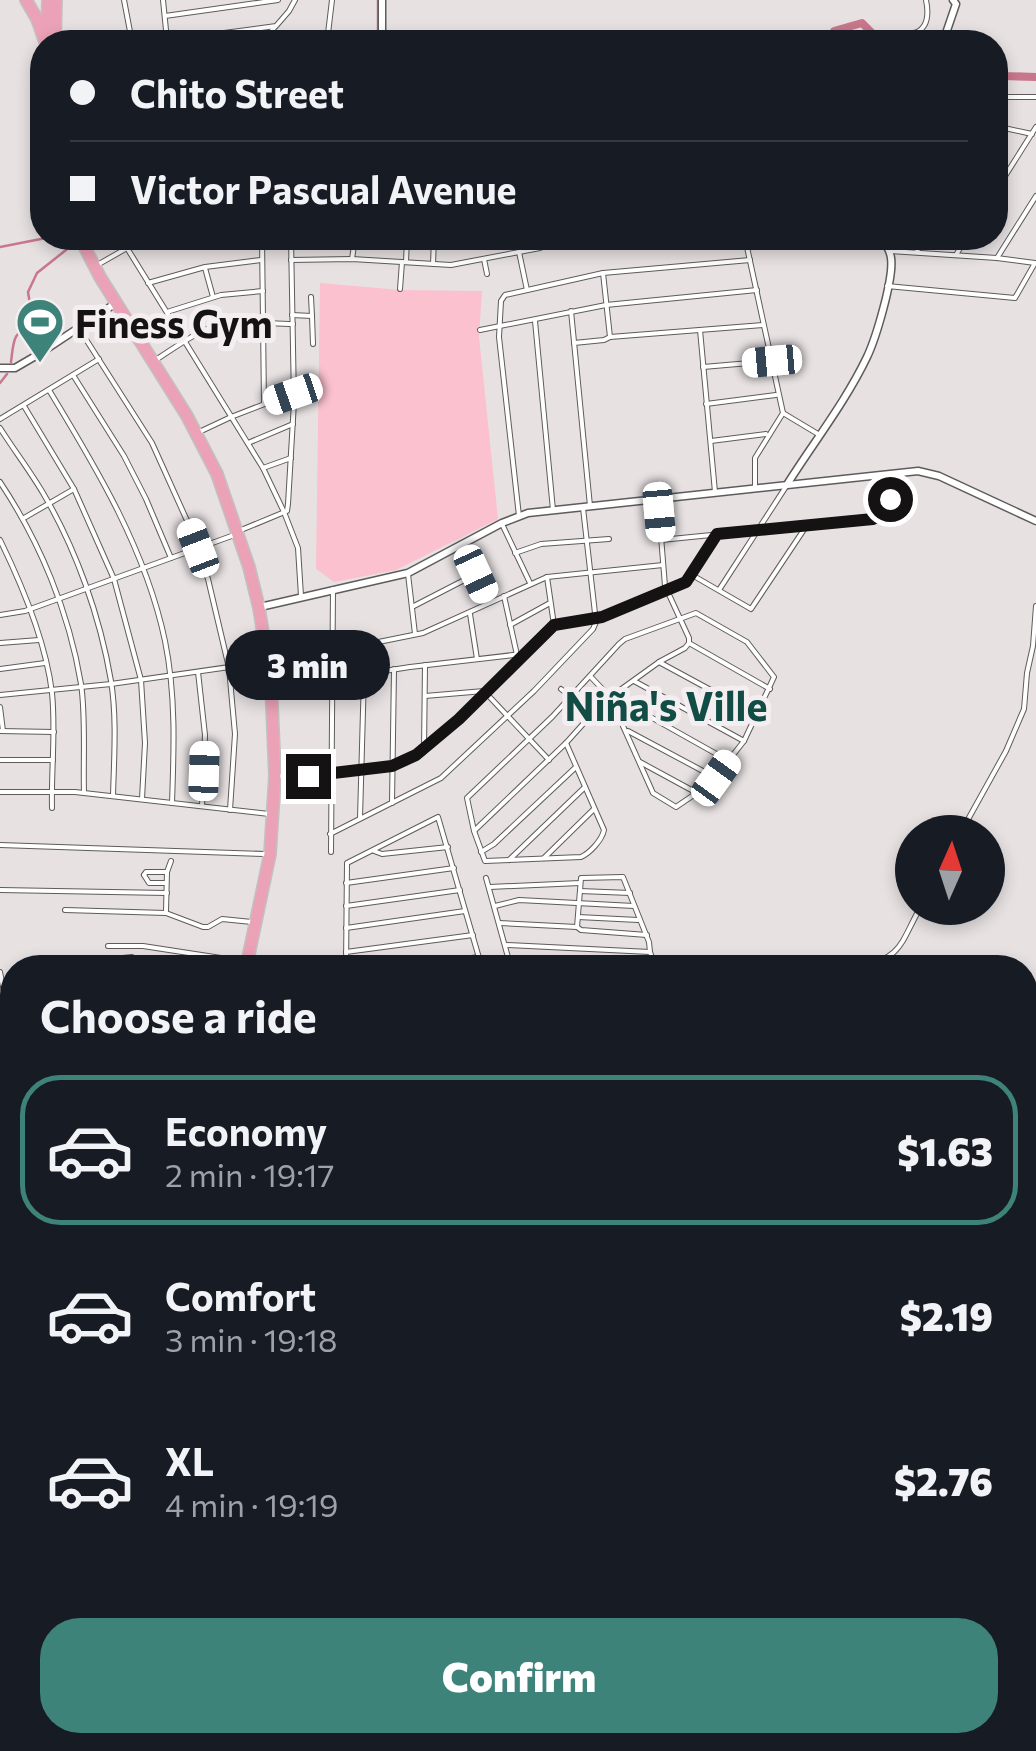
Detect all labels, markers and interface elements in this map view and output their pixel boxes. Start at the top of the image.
text: Chito Street [130,69,344,116]
text: Victor Pascual Avenue [130,165,517,212]
sports icon: Finess Gym [14,296,66,364]
place label: Finess Gym [75,299,273,346]
car [741,343,803,379]
car [260,370,326,418]
route start [868,477,913,522]
car [641,481,677,543]
car [173,515,223,581]
car [450,540,502,608]
callout: 3 min [226,631,390,701]
text: 3 min [267,645,348,685]
district label: Niña's Ville [564,680,768,729]
car [188,740,220,802]
car [686,745,746,811]
route end [286,754,331,799]
north arrow [895,815,1005,925]
map controls [895,815,1005,925]
text: Choose a ride [40,987,317,1042]
icon: car [45,1105,135,1195]
text: Economy [165,1107,327,1154]
text: $1.63 [897,1127,993,1174]
text: 2 min · 19:17 [165,1154,334,1194]
icon: car [45,1270,135,1360]
text: Comfort [165,1272,316,1319]
text: $2.19 [900,1292,993,1339]
text: 3 min · 19:18 [165,1319,337,1359]
icon: car [45,1435,135,1525]
text: XL [165,1437,214,1484]
text: $2.76 [894,1457,993,1504]
text: 4 min · 19:19 [165,1484,338,1524]
button: Confirm [40,1618,998,1733]

